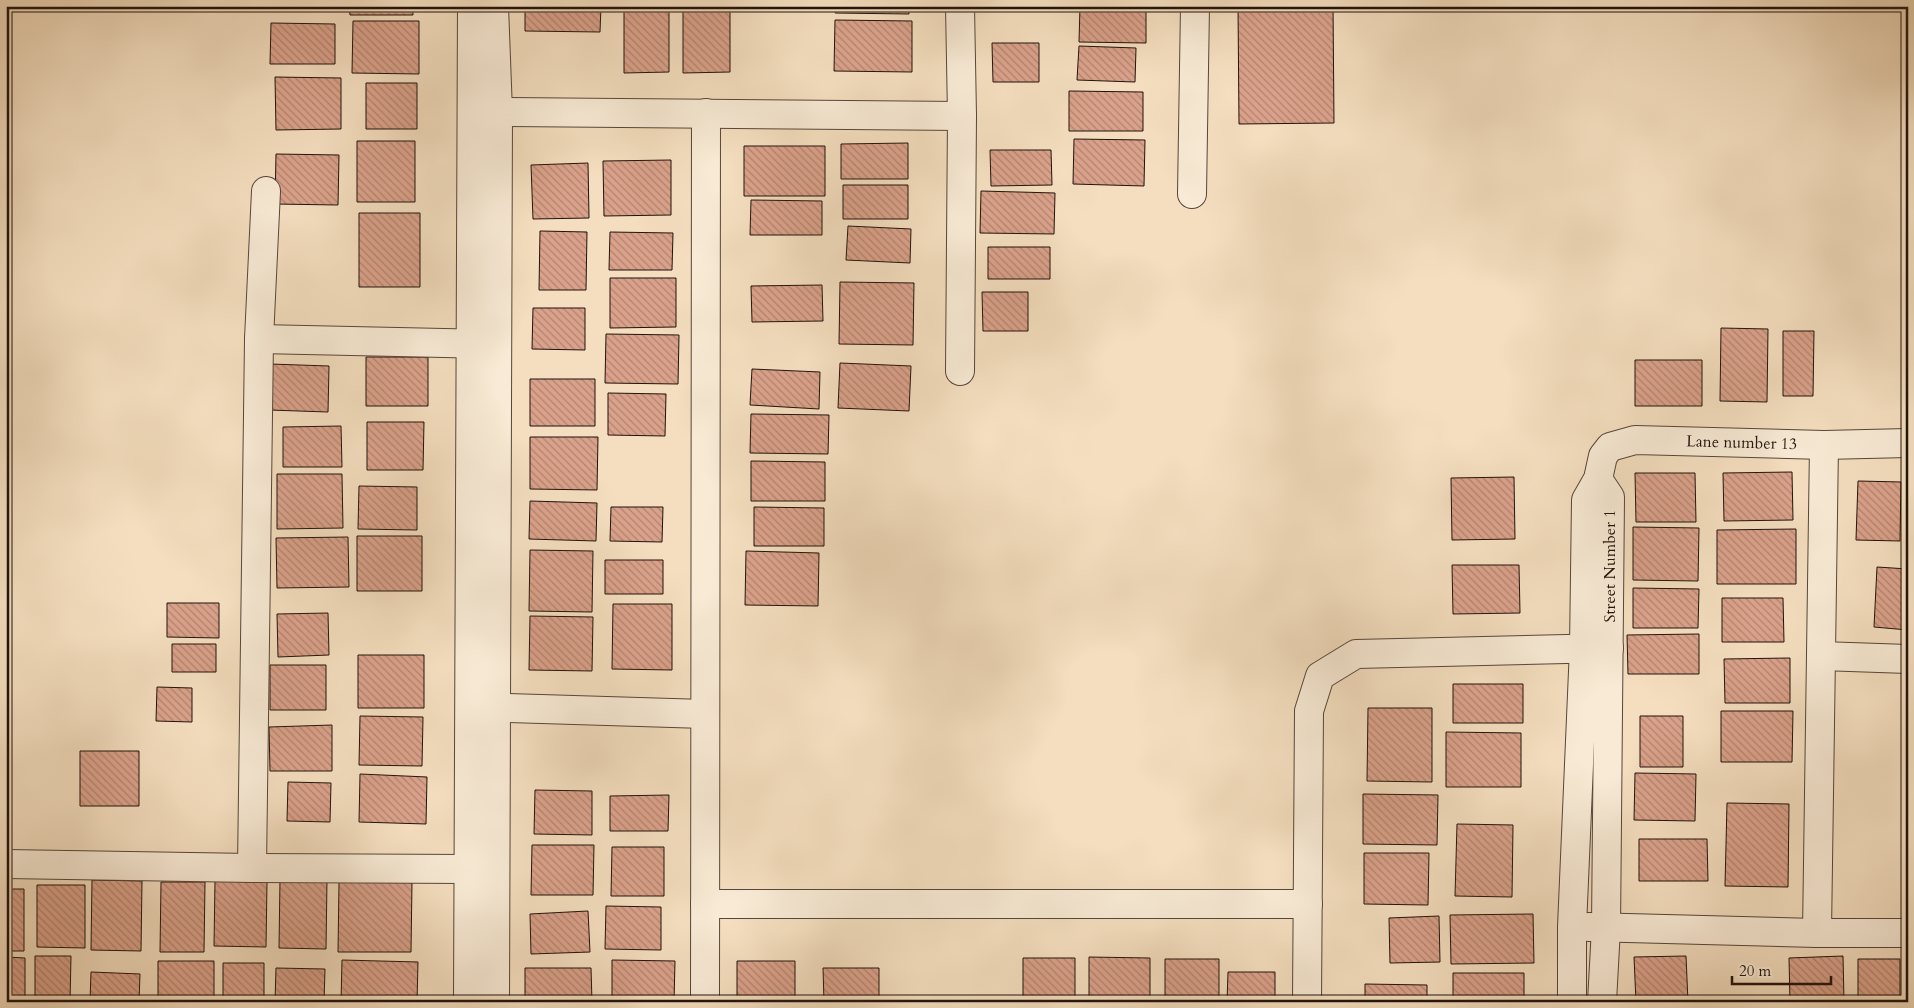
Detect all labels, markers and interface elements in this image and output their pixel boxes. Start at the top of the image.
street label: Lane number 13 [1686,430,1797,455]
street label: Street Number 1 [1599,510,1621,622]
scale bar [1732,953,1830,985]
text: 20 m [1739,961,1771,981]

